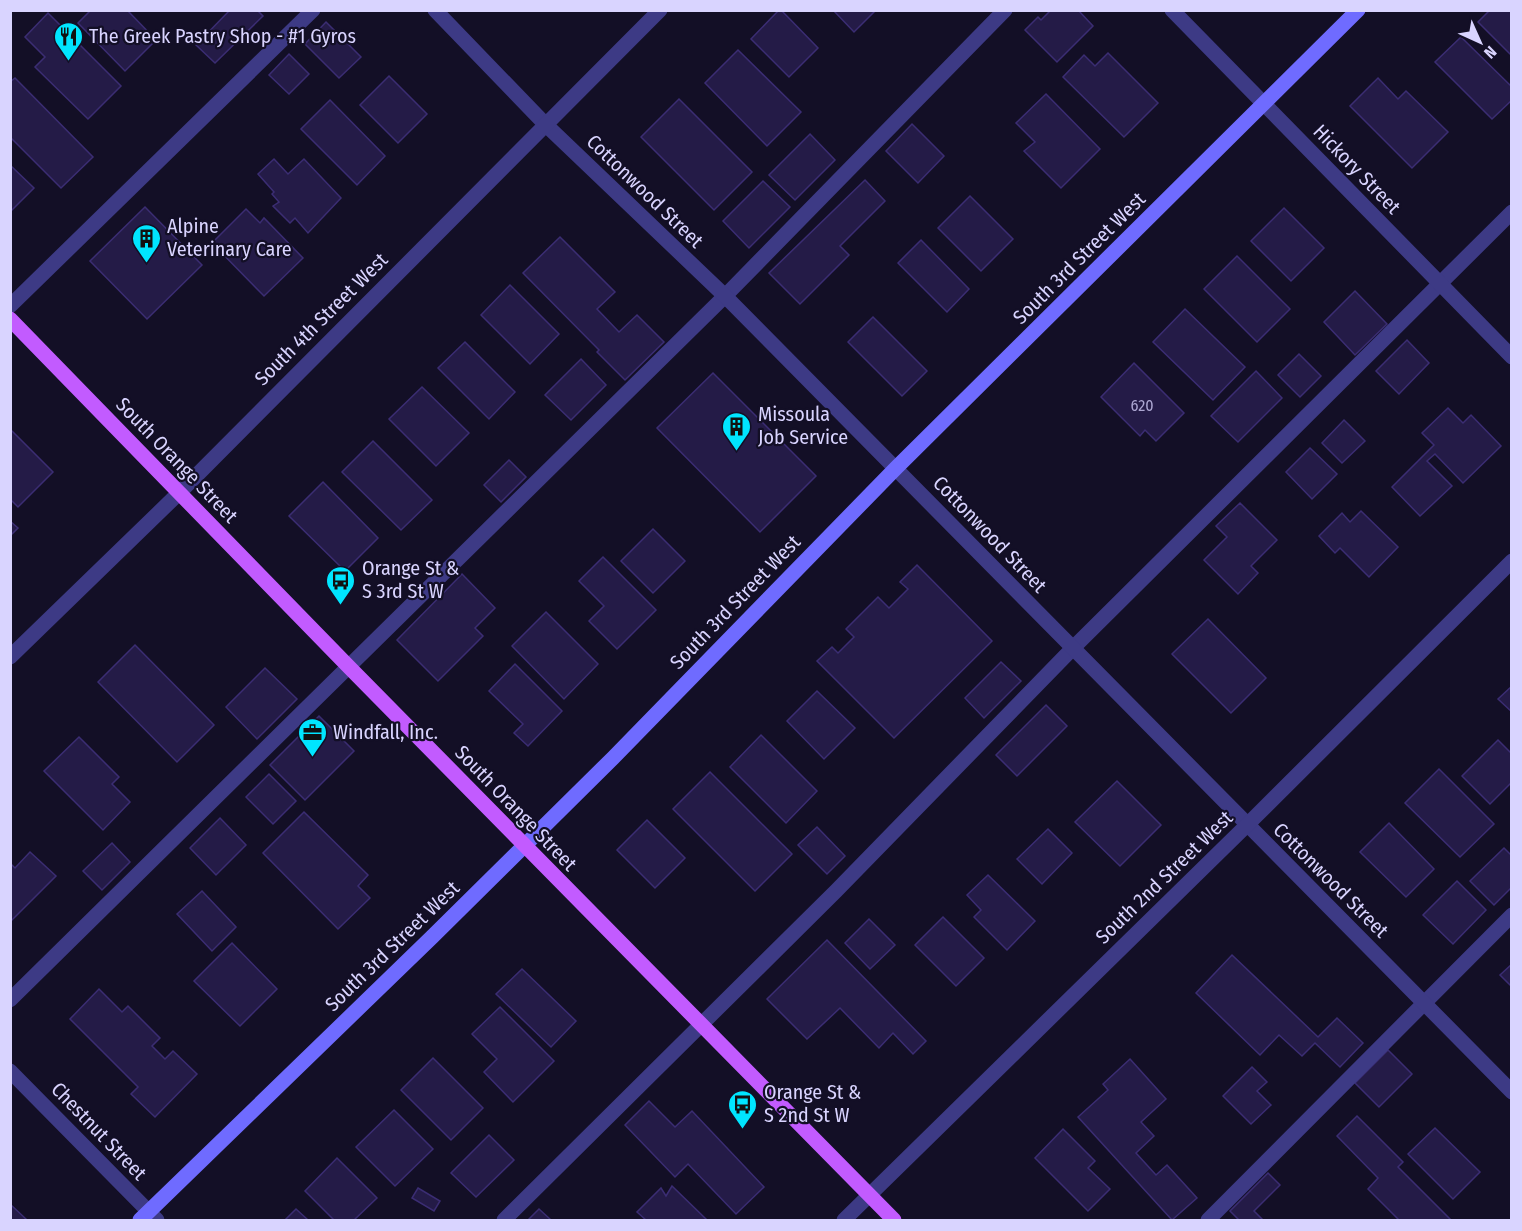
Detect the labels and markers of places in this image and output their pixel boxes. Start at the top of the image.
restaurant icon: The Greek Pastry Shop - #1 Gyros [52,20,84,62]
place label: The Greek Pastry Shop - #1 Gyros [89,24,356,48]
place label: Alpine Veterinary Care [167,214,292,261]
building icon: Alpine Veterinary Care [130,222,162,264]
place label: Missoula Job Service [758,402,848,449]
building icon: Missoula Job Service [721,410,753,452]
place label: Orange St & S 3rd St W [362,556,459,603]
bus stop icon: Orange St & S 3rd St W [325,564,357,606]
office icon: Windfall, Inc. [296,716,328,758]
place label: Windfall, Inc. [333,720,438,744]
place label: Orange St & S 2nd St W [764,1080,861,1127]
bus stop icon: Orange St & S 2nd St W [727,1088,759,1130]

